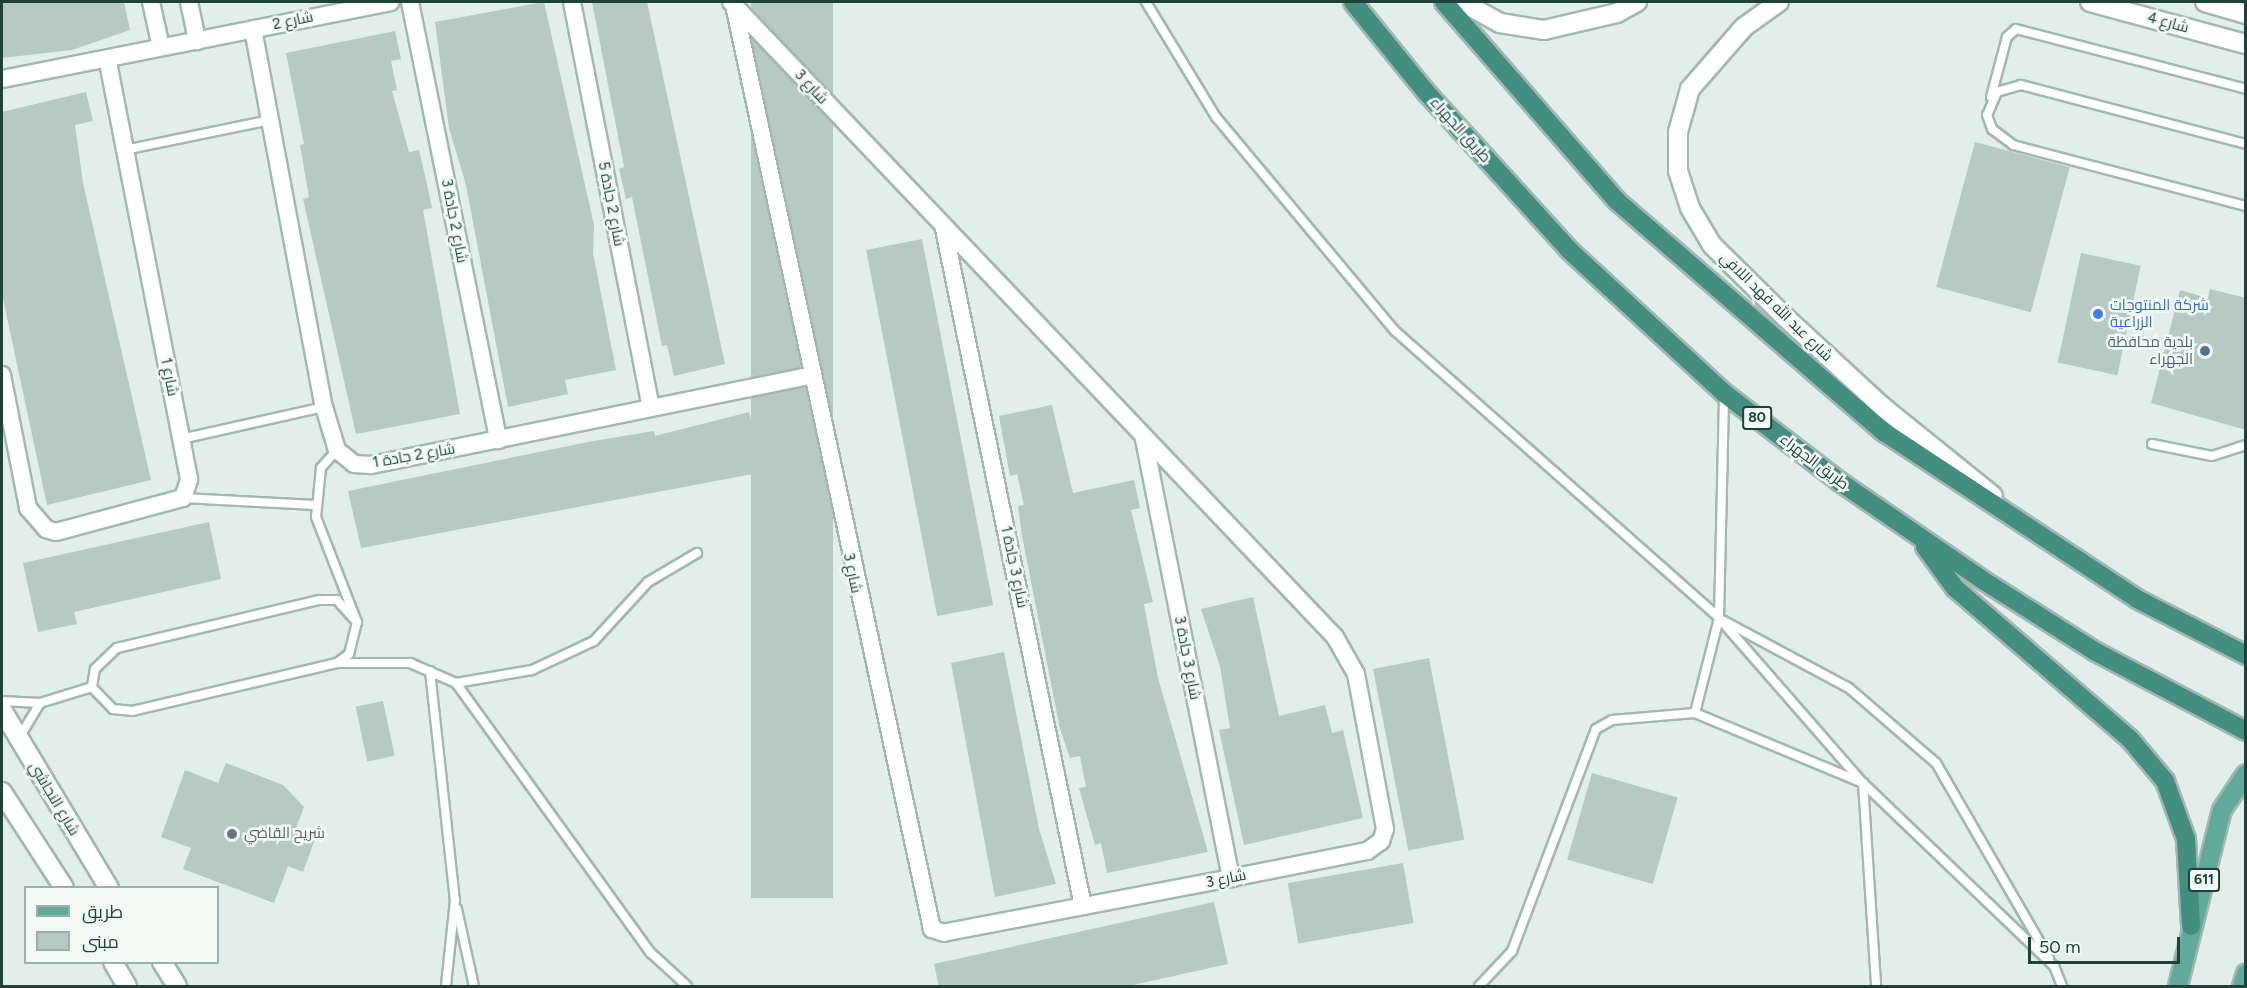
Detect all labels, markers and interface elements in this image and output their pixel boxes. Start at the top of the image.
street label: شارع 2 [271,8,315,34]
street label: شارع 4 [2145,9,2191,37]
street label: شارع 3 [790,66,832,108]
street label: طريق الجهراء [1426,94,1494,166]
street label: شارع 2 جادة 5 [594,160,628,248]
street label: شارع 2 جادة 3 [437,177,471,265]
street label: شارع عبد الله فهد اللافي [1716,249,1836,365]
place label: شركة المنتوجات الزراعية [2110,296,2209,331]
marker: شركة المنتوجات الزراعية [2091,307,2105,321]
place label: بلدية محافظة الجهراء [2108,333,2193,368]
marker: بلدية محافظة الجهراء [2198,344,2212,358]
street label: شارع 1 [156,356,182,398]
road number: 80 [1742,407,1772,429]
street label: طريق الجهراء [1776,430,1852,494]
street label: شارع 2 جادة 1 [371,440,457,472]
street label: شارع 3 جادة 1 [997,524,1031,610]
street label: شارع 3 [839,551,865,595]
street label: شارع 3 جادة 3 [1170,614,1204,702]
street label: شارع النجاشي [25,759,83,839]
place label: شريح القاضي [244,825,325,843]
marker: شريح القاضي [225,827,239,841]
street label: شارع 3 [1204,866,1248,892]
road number: 611 [2188,869,2220,891]
legend [24,886,219,964]
text: طريق [82,901,123,923]
scale bar [2031,925,2182,963]
text: مبنى [82,931,119,953]
text: 50 m [2039,936,2081,958]

